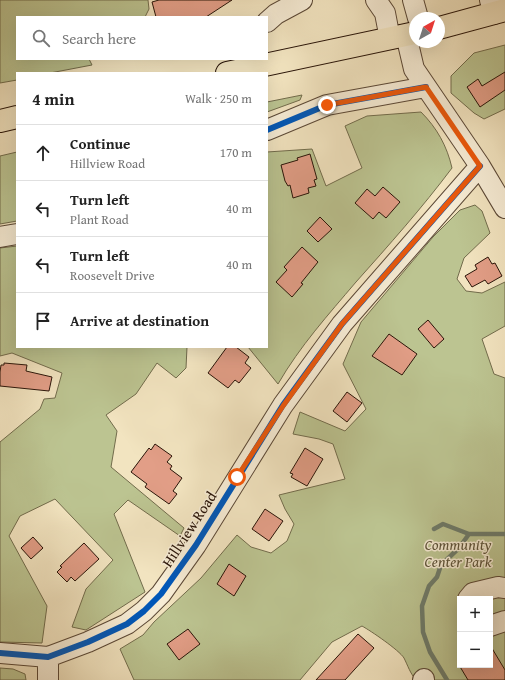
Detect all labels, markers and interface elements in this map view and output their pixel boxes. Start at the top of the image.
north arrow [409,12,445,48]
search box [16,16,268,60]
icon: search [30,27,52,49]
text: Search here [62,28,136,49]
text: 4 min [32,86,74,111]
text: Walk · 250 m [185,89,252,108]
route end [318,96,336,114]
text: Continue [70,133,131,154]
icon: ahead [32,142,54,164]
text: 170 m [220,143,252,162]
text: Hillview Road [70,154,145,173]
text: Turn left [70,189,129,210]
icon: left [32,198,54,220]
text: 40 m [226,199,252,218]
text: Plant Road [70,210,129,229]
text: Turn left [70,245,129,266]
icon: left [32,254,54,276]
text: 40 m [226,255,252,274]
text: Roosevelt Drive [70,266,155,285]
icon: arrive [32,310,54,332]
text: Arrive at destination [70,310,209,331]
route start [228,468,246,486]
street label: Hillview Road [157,487,221,571]
park label: Community Center Park [424,534,492,572]
map controls [457,596,493,668]
button: + [457,596,493,632]
button: − [457,632,493,668]

